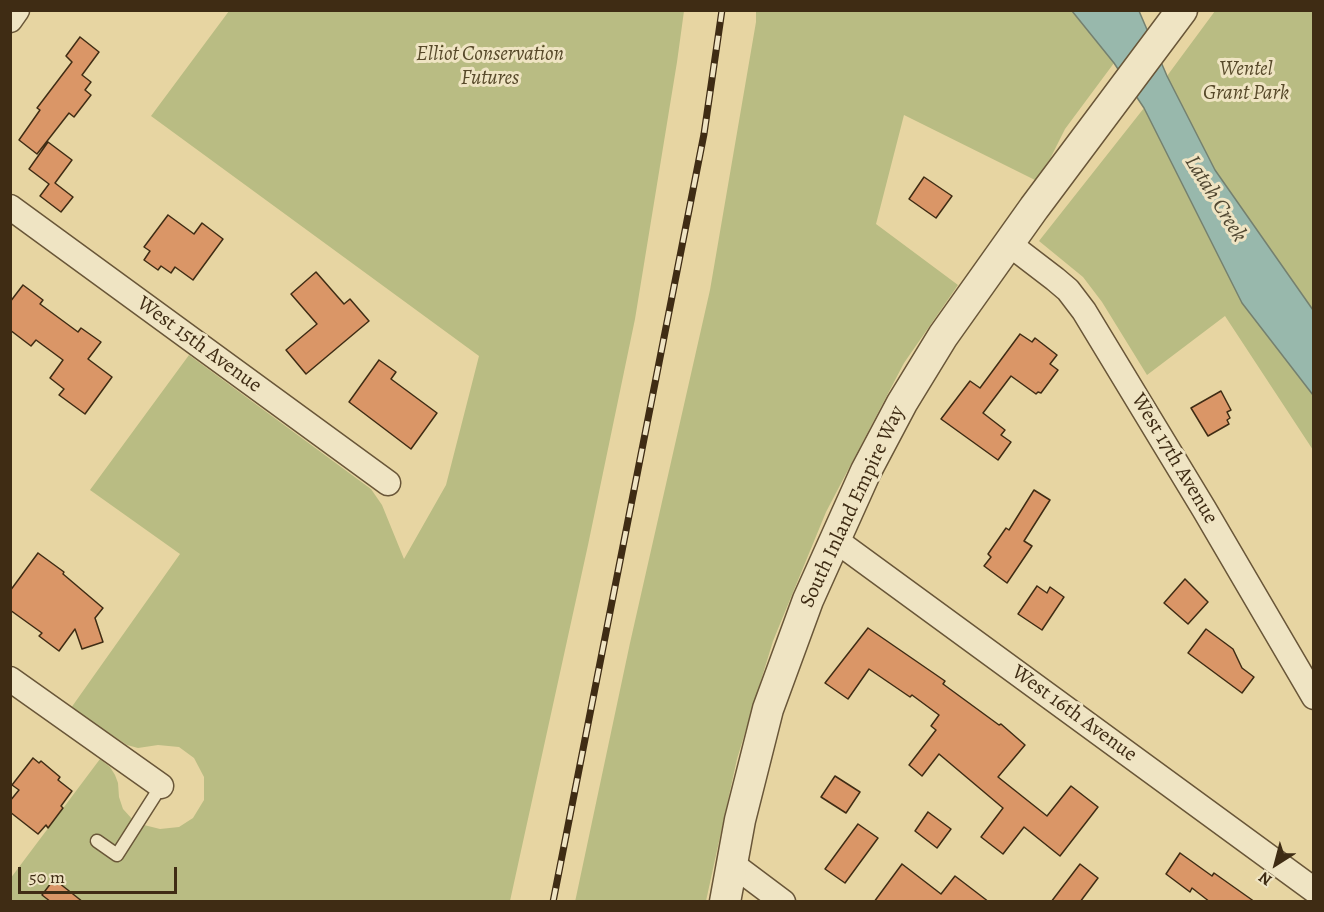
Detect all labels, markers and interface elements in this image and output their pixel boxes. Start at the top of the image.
park label: Elliot Conservation Futures [416,42,564,92]
park label: Wentel Grant Park [1203,57,1289,107]
water label: Latah Creek [1178,151,1252,247]
street label: West 15th Avenue [132,291,266,399]
street label: West 17th Avenue [1125,389,1223,529]
street label: South Inland Empire Way [795,402,911,612]
street label: West 16th Avenue [1006,660,1142,768]
north arrow [1246,834,1306,894]
scale bar [21,855,180,893]
text: 50 m [29,865,65,889]
text: N [1254,866,1277,891]

